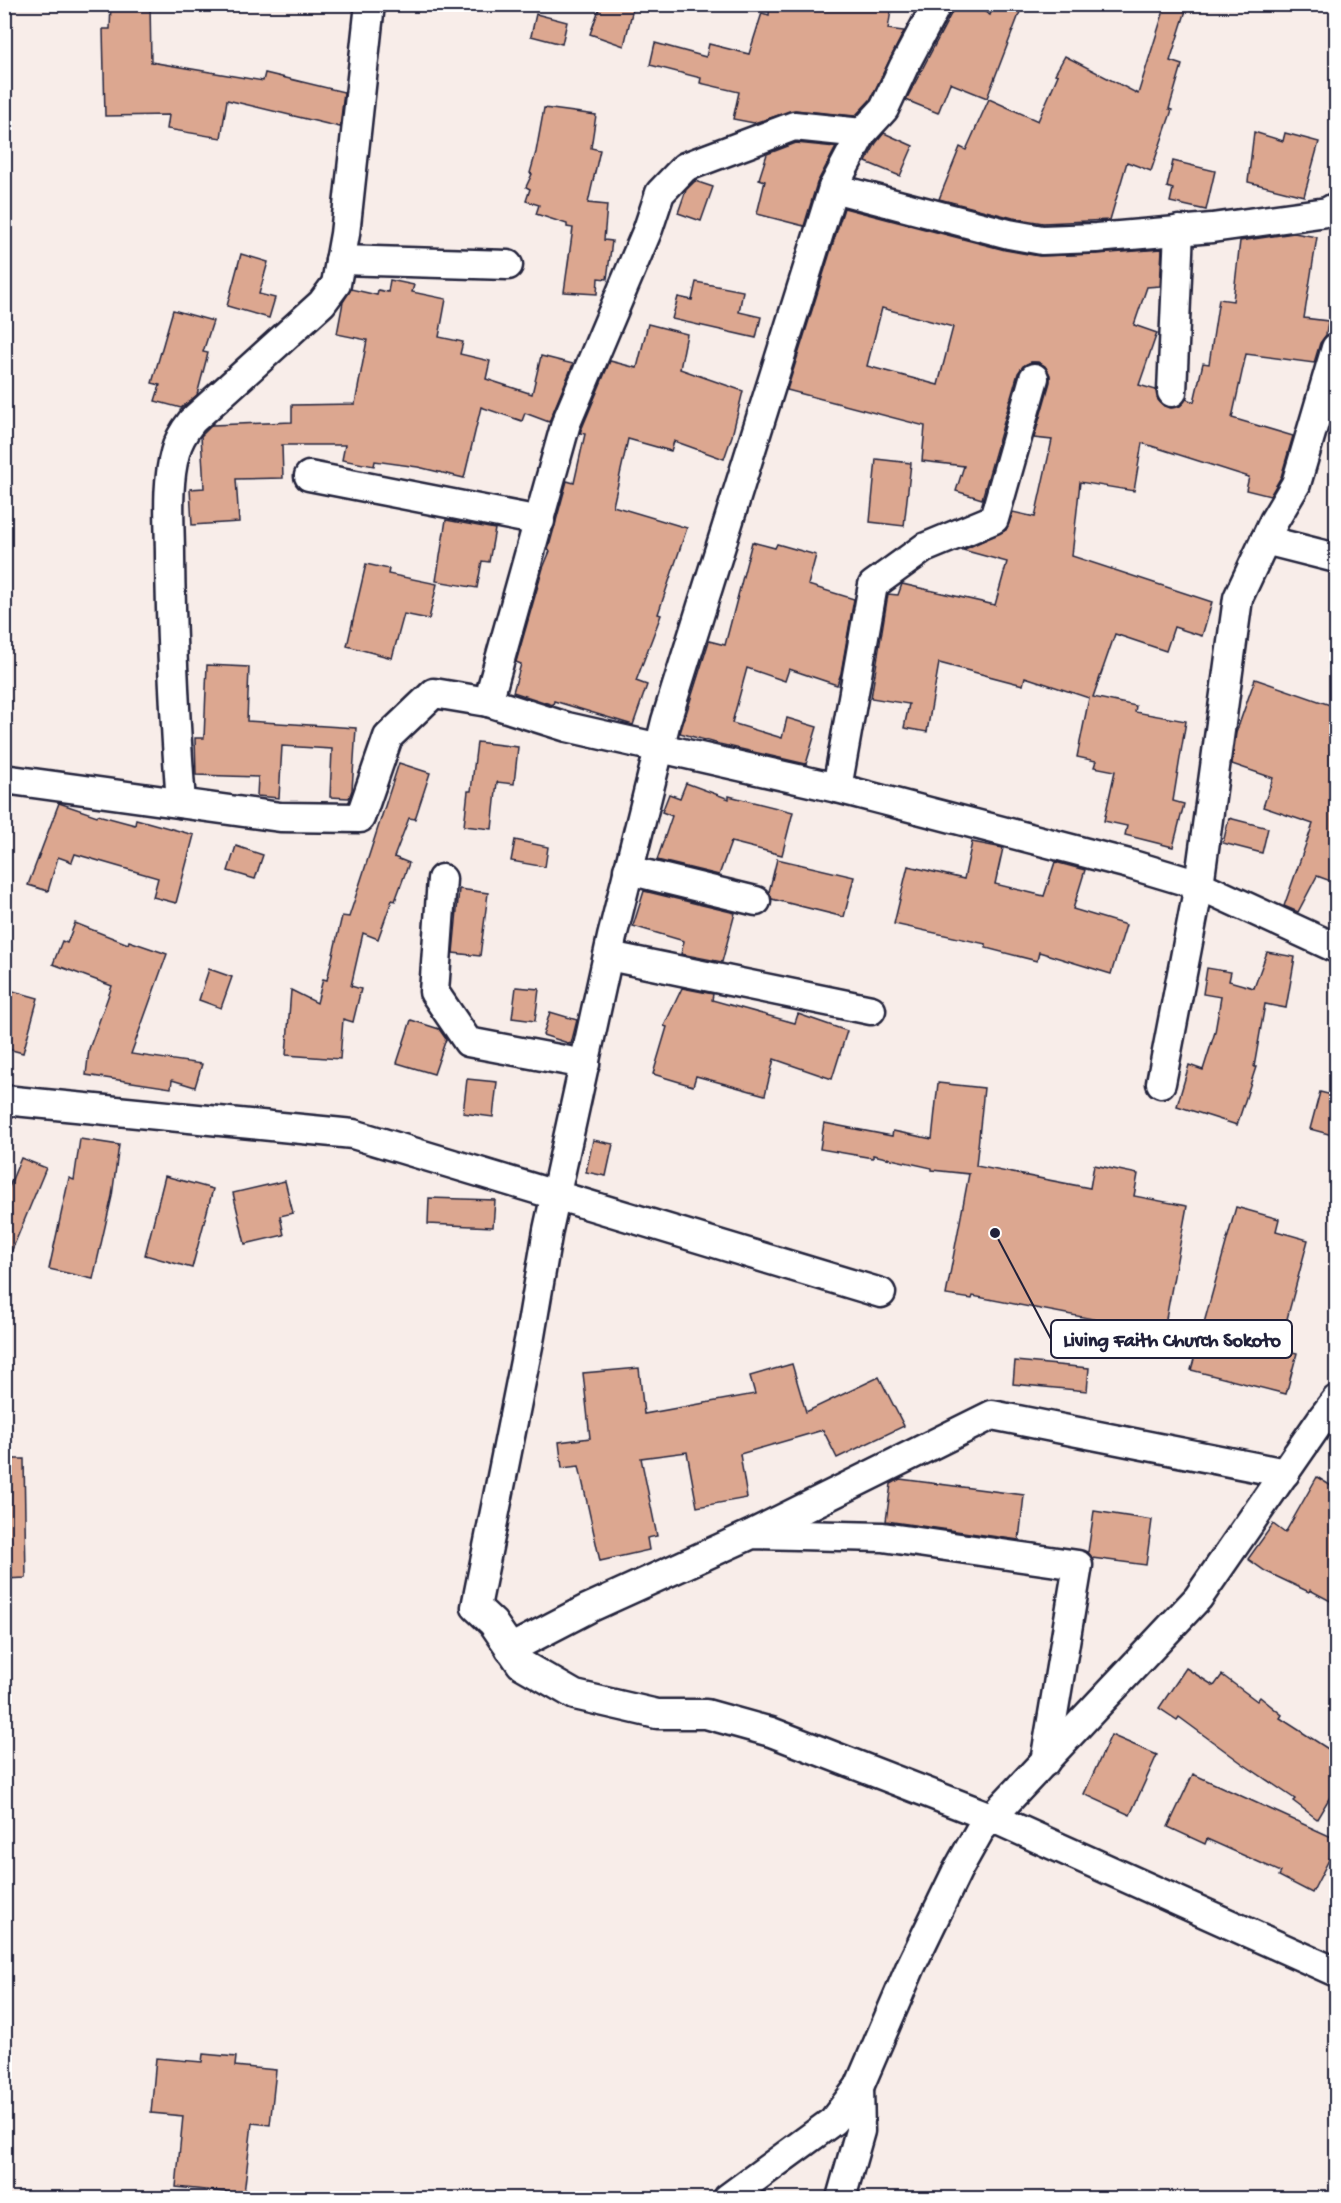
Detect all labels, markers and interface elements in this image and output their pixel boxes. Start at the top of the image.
callout: Living Faith Church Sokoto [1051,1320,1292,1358]
text: Living Faith Church Sokoto [1063,1331,1281,1354]

